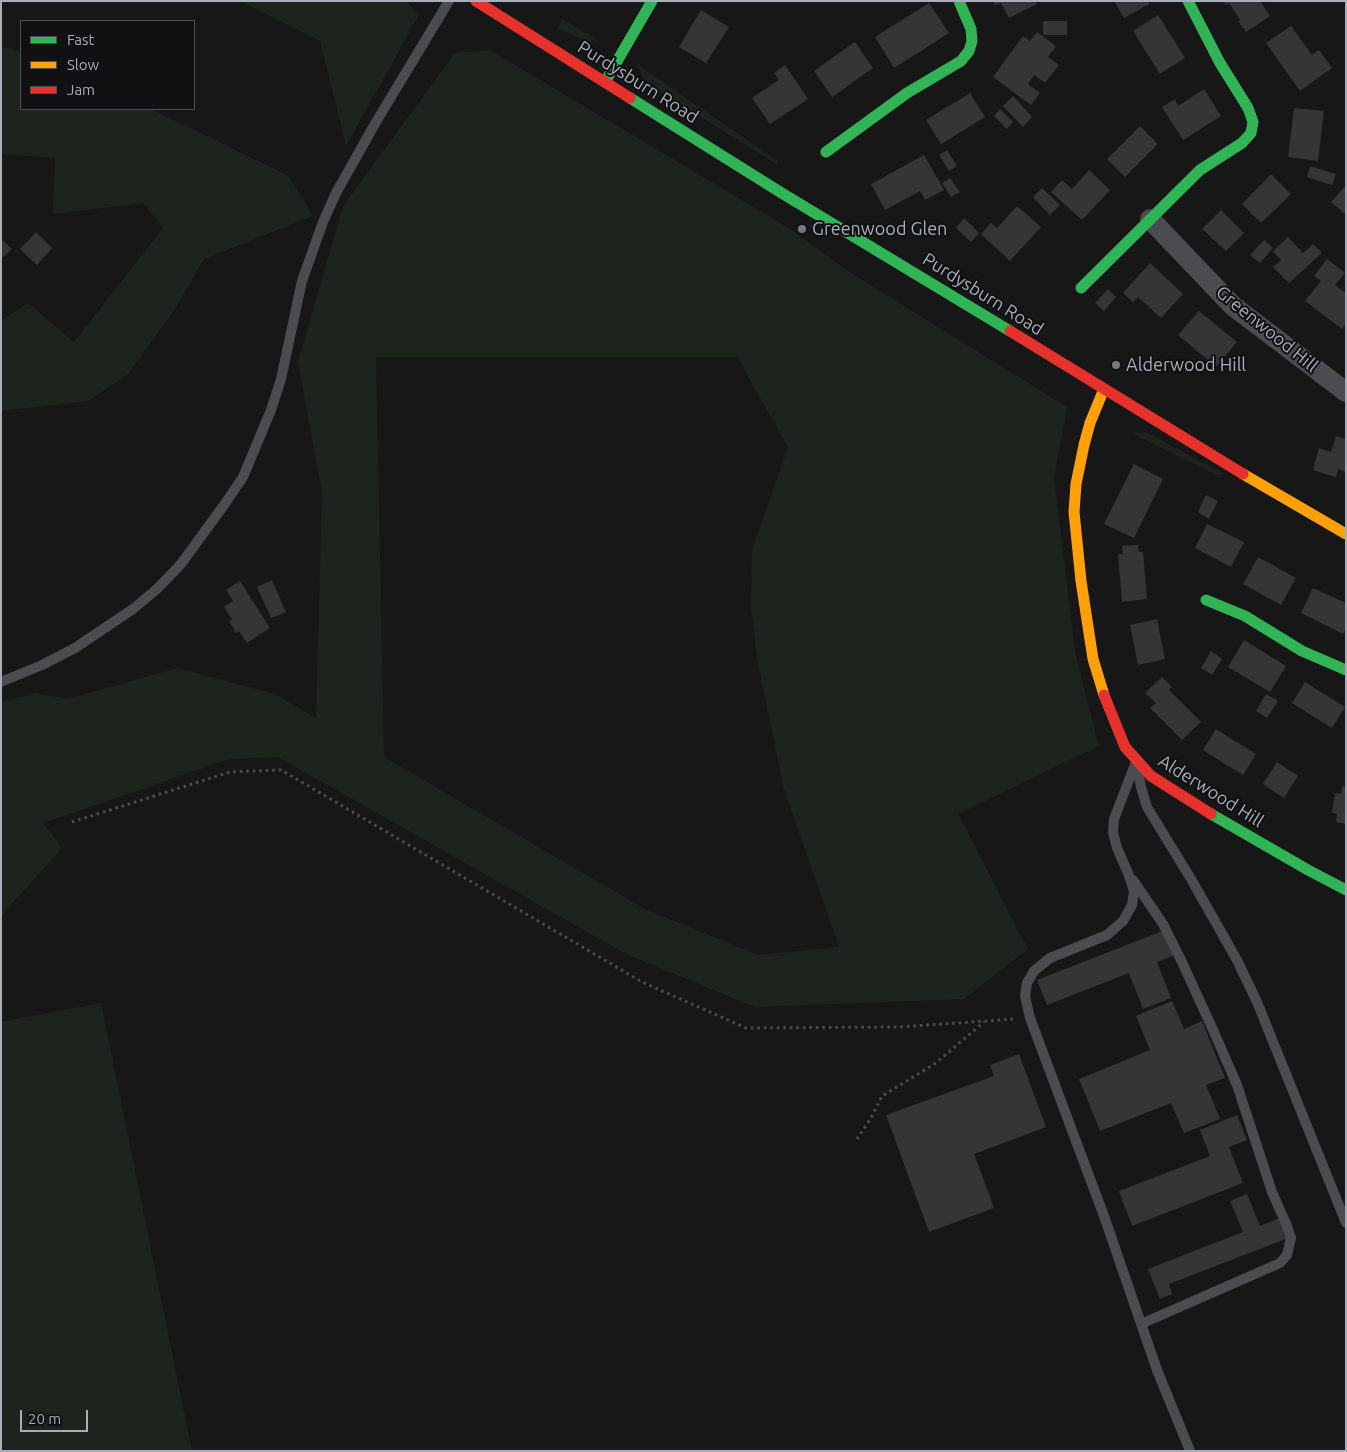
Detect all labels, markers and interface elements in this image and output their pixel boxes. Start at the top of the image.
legend [20,20,195,110]
text: Fast [67,31,94,48]
street label: Purdysburn Road [574,36,702,128]
text: Slow [67,56,99,73]
text: Jam [67,81,95,98]
place label: Greenwood Glen [812,218,947,240]
marker: Greenwood Glen [796,223,808,235]
street label: Purdysburn Road [919,248,1047,340]
street label: Greenwood Hill [1212,281,1322,377]
place label: Alderwood Hill [1126,354,1246,376]
marker: Alderwood Hill [1110,359,1122,371]
street label: Alderwood Hill [1154,750,1268,832]
scale bar [22,1400,90,1432]
text: 20 m [28,1410,61,1427]

